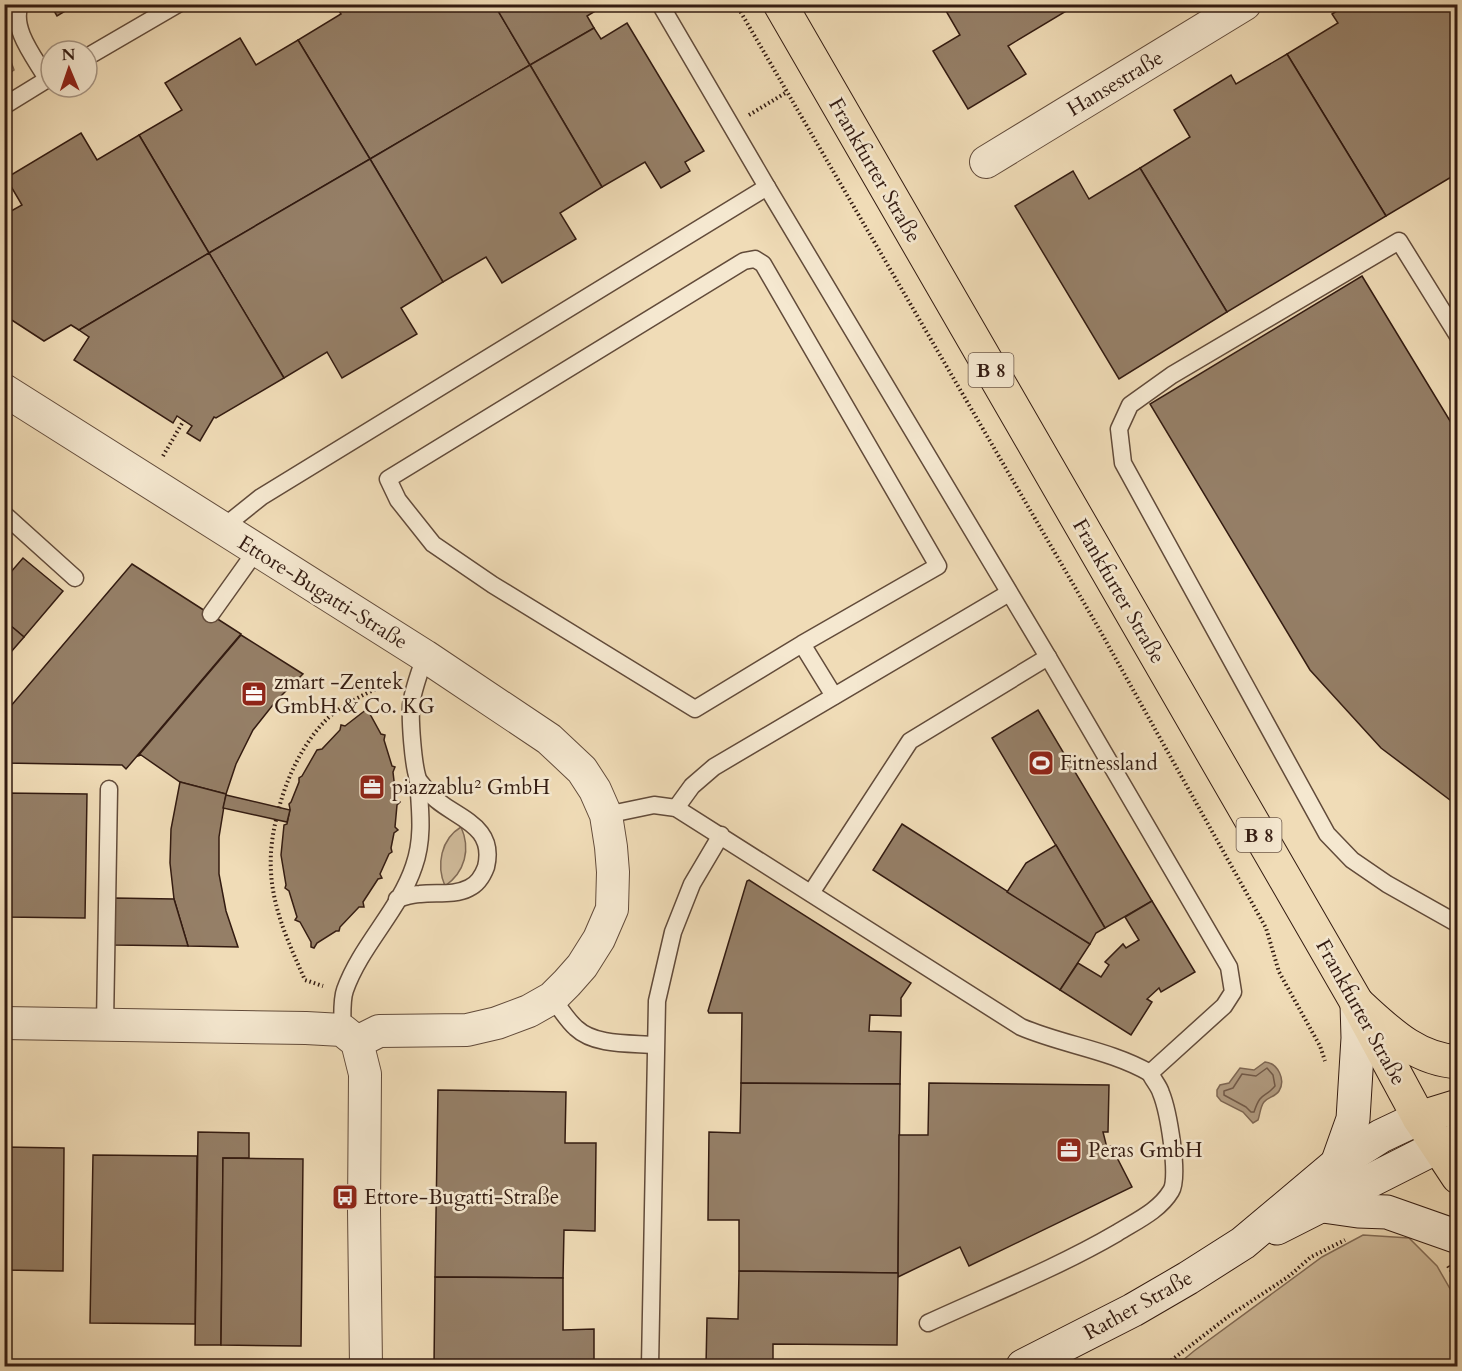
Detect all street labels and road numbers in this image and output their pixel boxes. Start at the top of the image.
street label: Hansestraße [1062,43,1169,124]
street label: Frankfurter Straße [821,92,928,248]
road number: B 8 [968,353,1014,387]
street label: Frankfurter Straße [1065,513,1172,669]
street label: Ettore-Bugatti-Straße [232,528,413,656]
road number: B 8 [1236,818,1282,852]
street label: Frankfurter Straße [1308,934,1413,1090]
street label: Rather Straße [1078,1264,1198,1347]

